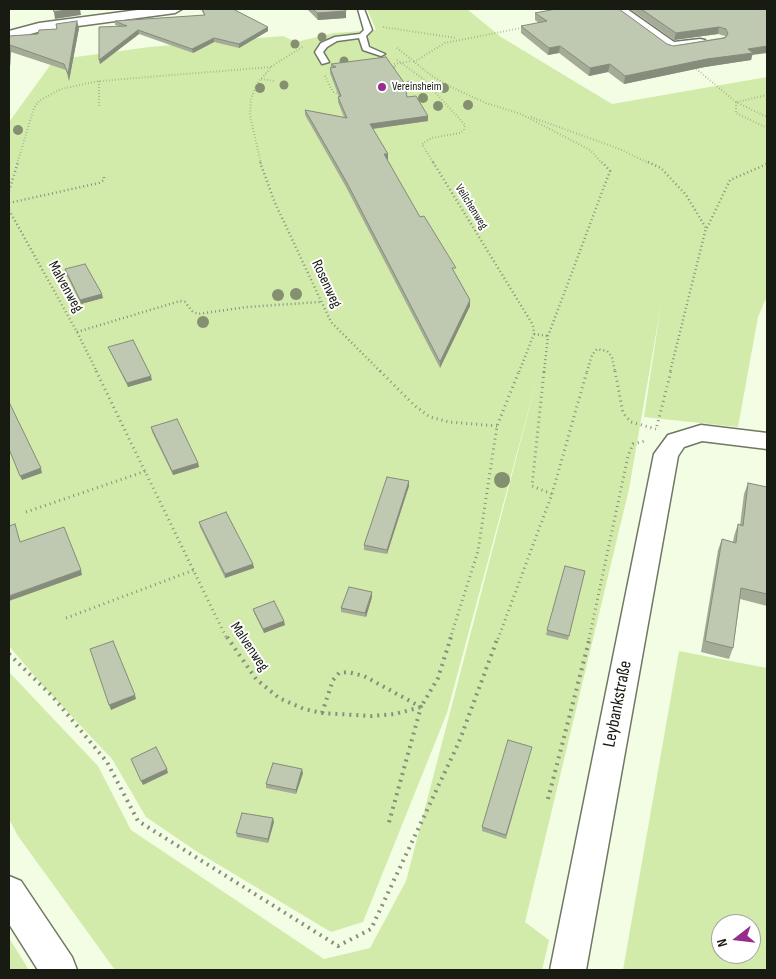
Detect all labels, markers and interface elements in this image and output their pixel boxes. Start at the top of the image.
place label: Vereinsheim [392,80,441,94]
marker: Vereinsheim [376,81,388,93]
street label: Veilchenweg [452,182,490,232]
street label: Rosenweg [307,257,345,311]
street label: Malvenweg [44,258,86,316]
street label: Malvenweg [226,619,272,675]
street label: Leybankstraße [599,659,637,749]
north arrow [711,914,761,964]
text: N [713,937,731,949]

